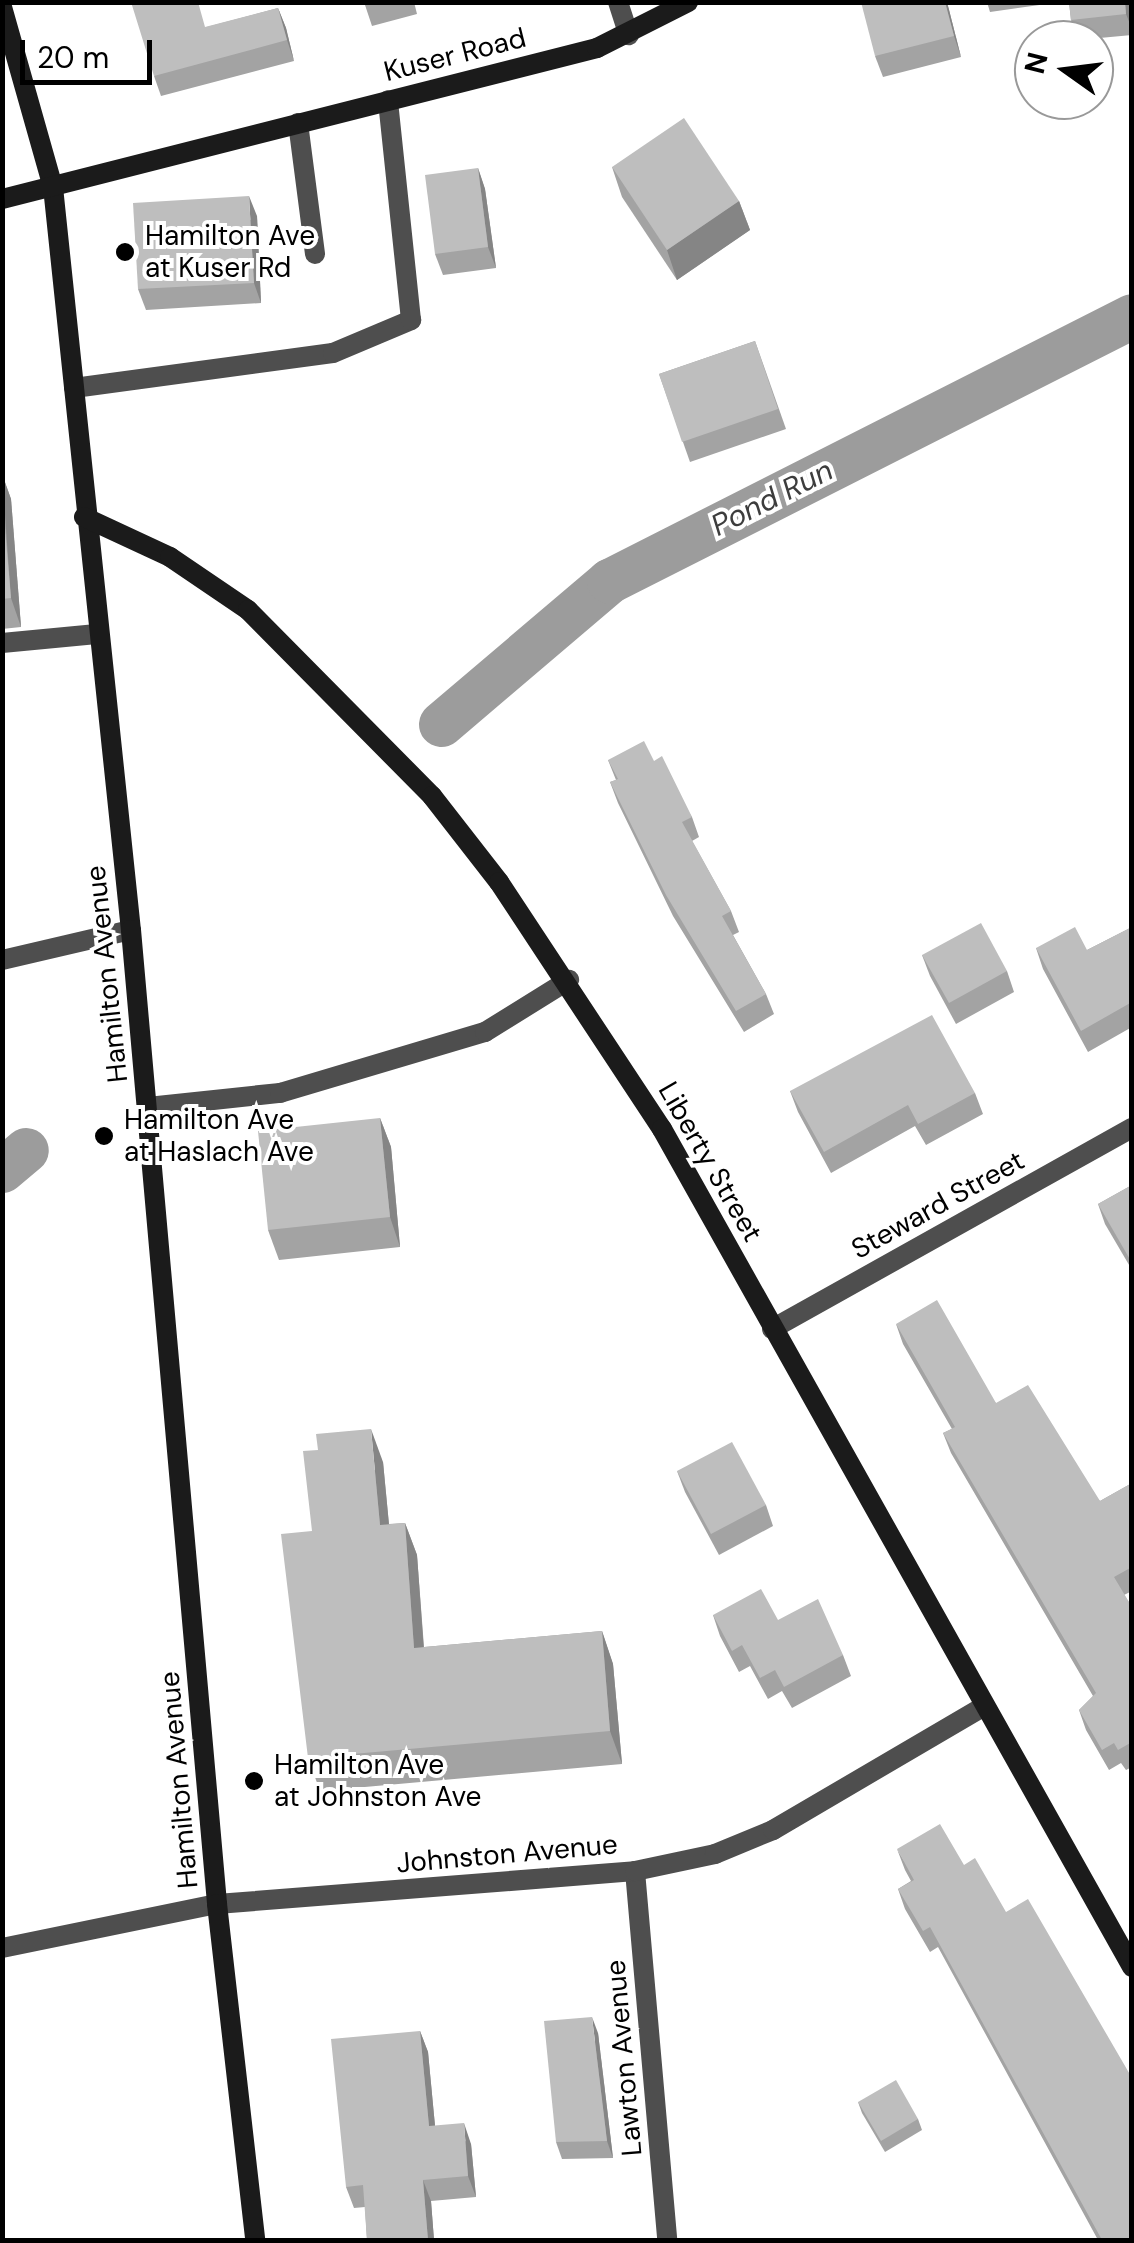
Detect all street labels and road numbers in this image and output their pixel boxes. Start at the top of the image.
street label: Kuser Road [381,21,529,89]
street label: Hamilton Avenue [79,864,135,1084]
street label: Liberty Street [651,1076,769,1248]
street label: Steward Street [846,1144,1030,1266]
street label: Hamilton Avenue [153,1670,205,1890]
street label: Johnston Avenue [395,1828,619,1880]
street label: Lawton Avenue [599,1958,649,2158]

